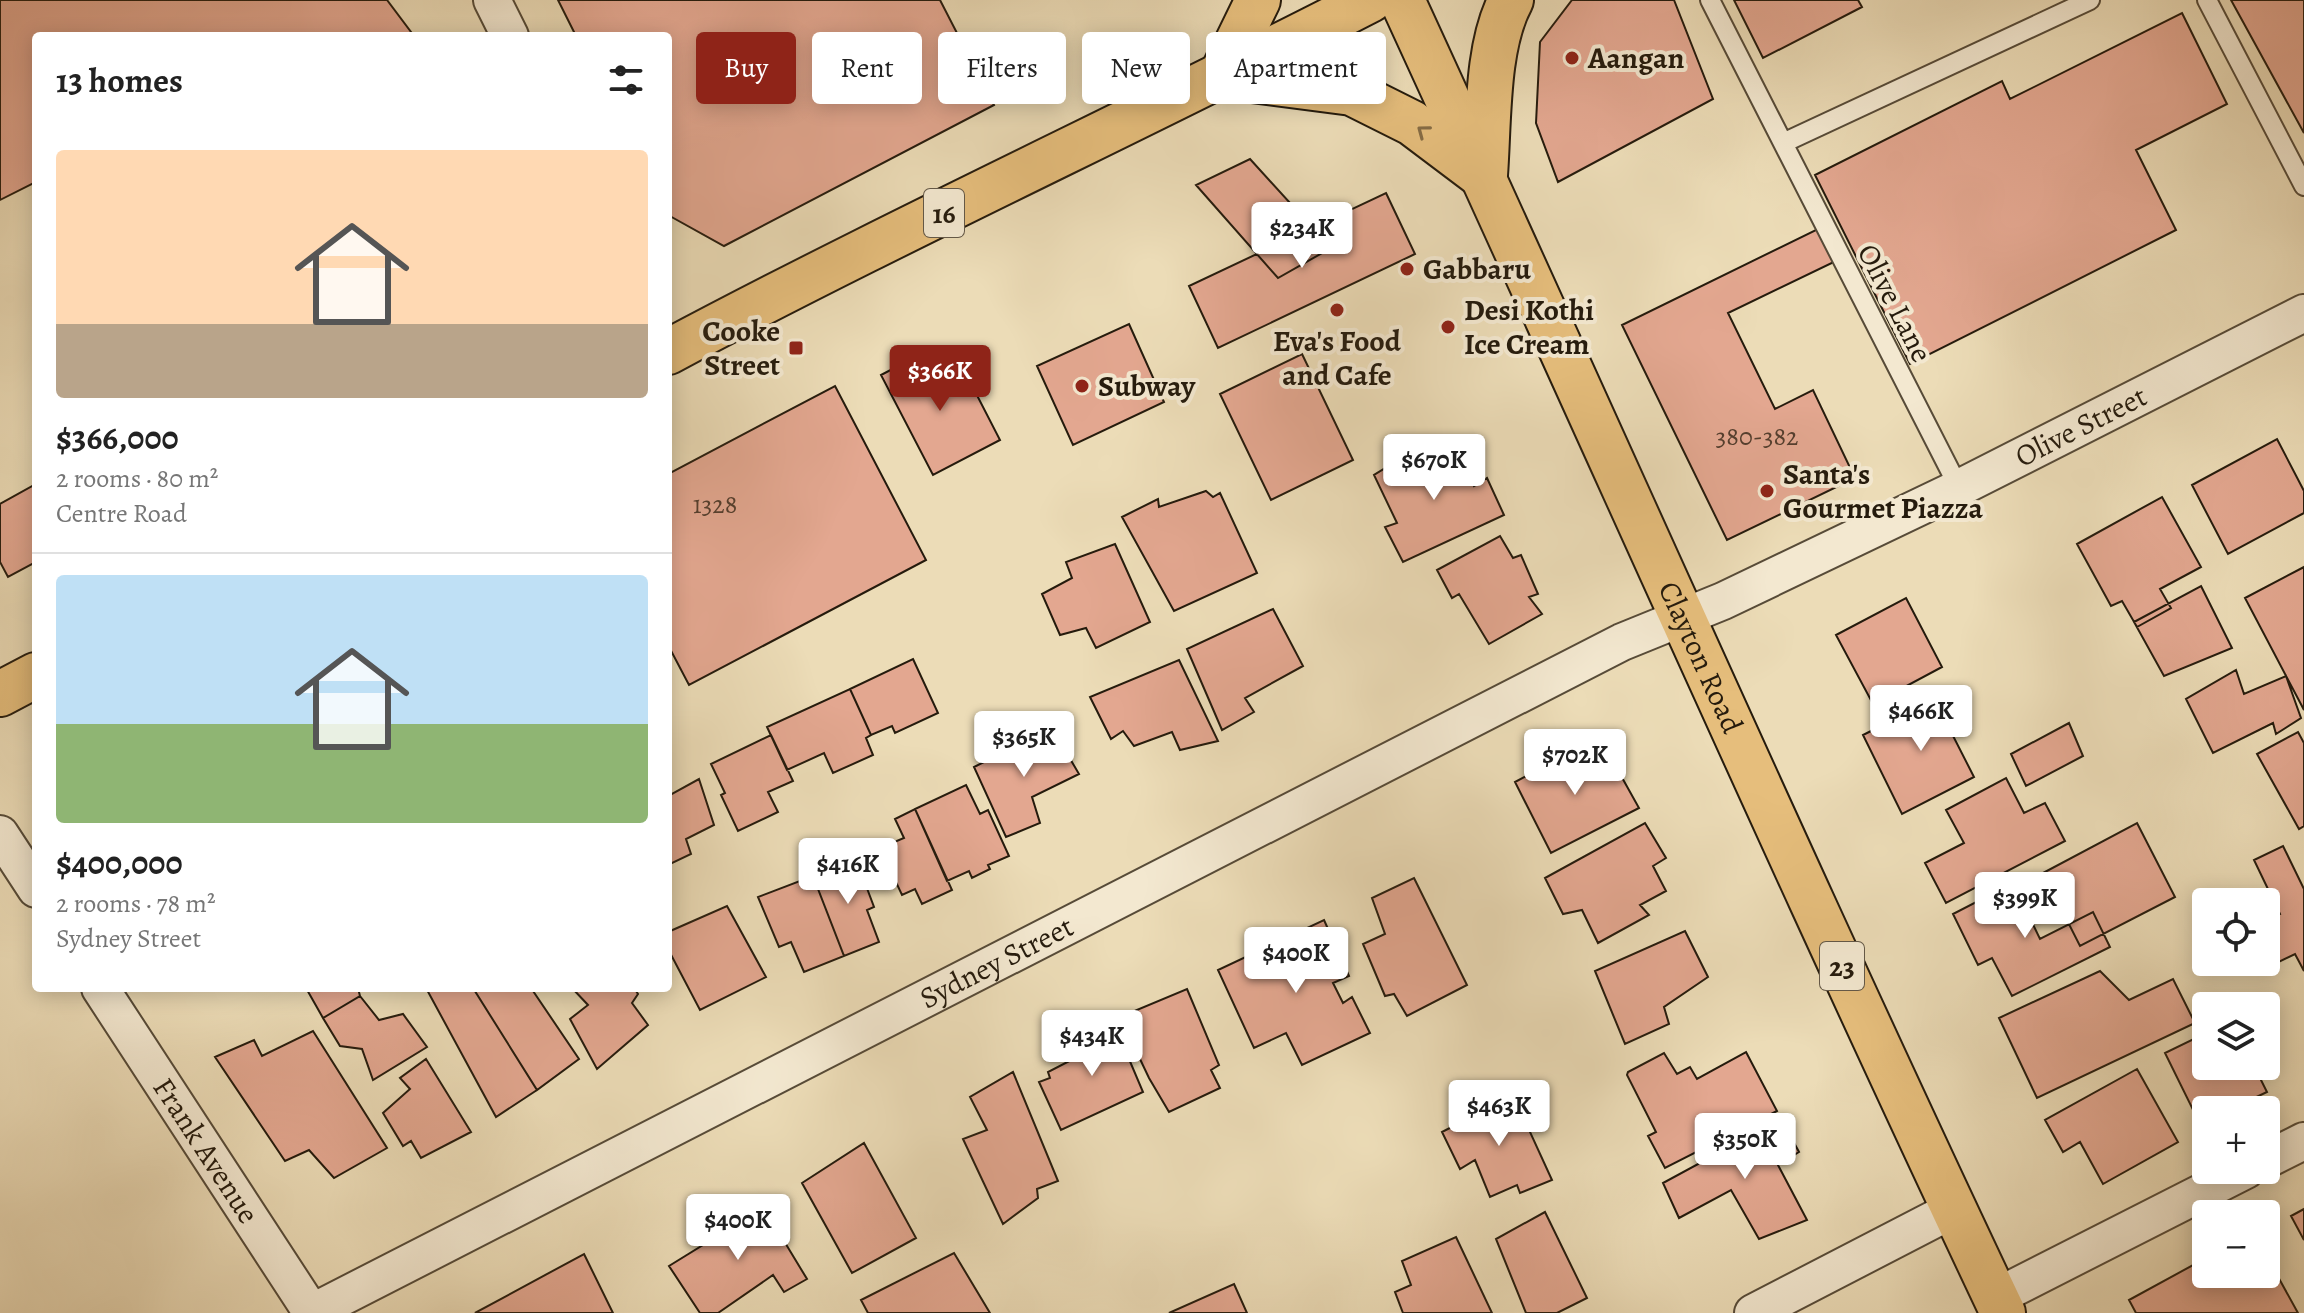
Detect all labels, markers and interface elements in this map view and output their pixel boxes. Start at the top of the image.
chip: Buy [696,32,796,104]
chip: Rent [812,32,922,104]
chip: Filters [938,32,1066,104]
chip: New [1082,32,1190,104]
chip: Apartment [1206,32,1386,104]
place label: Aangan [1587,38,1684,78]
marker: Aangan [1563,49,1581,67]
text: 13 homes [56,57,183,104]
icon: filters [604,58,648,102]
one-way arrow [1417,126,1431,140]
road number: 16 [924,189,964,237]
icon: home [280,202,424,346]
pin: $234K [1246,202,1358,270]
text: $234K [1269,210,1335,245]
street label: Olive Lane [1848,237,1942,369]
place label: Gabbaru [1423,249,1531,289]
marker: Gabbaru [1398,260,1416,278]
place label: Desi Kothi Ice Cream [1464,290,1594,364]
marker: Eva's Food and Cafe [1328,301,1346,319]
place label: Cooke Street [702,311,780,385]
marker: Desi Kothi Ice Cream [1439,318,1457,336]
place label: Eva's Food and Cafe [1273,321,1402,395]
marker: Cooke Street [787,339,805,357]
pin: $366K [884,345,996,413]
text: $366K [908,353,972,388]
place label: Subway [1098,366,1196,406]
street label: Olive Street [2008,376,2154,476]
marker: Subway [1073,377,1091,395]
text: $366,000 [56,414,179,461]
house number: 380-382 [1716,419,1798,454]
pin: $670K [1378,434,1490,502]
text: $670K [1401,442,1467,477]
place label: Santa's Gourmet Piazza [1783,454,1984,528]
text: 2 rooms · 80 m² [56,461,218,496]
marker: Santa's Gourmet Piazza [1758,482,1776,500]
house number: 1328 [693,487,737,522]
text: Centre Road [56,496,187,531]
street label: Clayton Road [1649,575,1753,740]
icon: home [280,627,424,771]
pin: $466K [1865,685,1977,753]
text: $466K [1888,693,1954,728]
pin: $365K [968,711,1080,779]
text: $365K [992,719,1056,754]
pin: $702K [1519,729,1631,797]
text: $702K [1542,737,1608,772]
pin: $416K [792,838,904,906]
text: $400,000 [56,839,182,886]
text: $416K [817,846,879,881]
pin: $399K [1969,872,2081,940]
text: $399K [1993,880,2057,915]
text: 2 rooms · 78 m² [56,886,215,921]
map controls [2192,888,2280,1288]
button: locate [2192,888,2280,976]
street label: Sydney Street [913,906,1080,1018]
text: Sydney Street [56,921,201,956]
pin: $400K [1240,927,1352,995]
text: $400K [1262,935,1330,970]
road number: 23 [1820,942,1864,990]
button: layers [2192,992,2280,1080]
pin: $434K [1036,1010,1148,1078]
text: $434K [1060,1018,1124,1053]
street label: Frank Avenue [144,1070,268,1231]
pin: $463K [1443,1080,1555,1148]
text: $463K [1467,1088,1531,1123]
button: + [2192,1096,2280,1184]
pin: $350K [1689,1113,1801,1181]
text: $350K [1713,1121,1777,1156]
pin: $400K [682,1194,794,1262]
button: − [2192,1200,2280,1288]
text: $400K [704,1202,772,1237]

